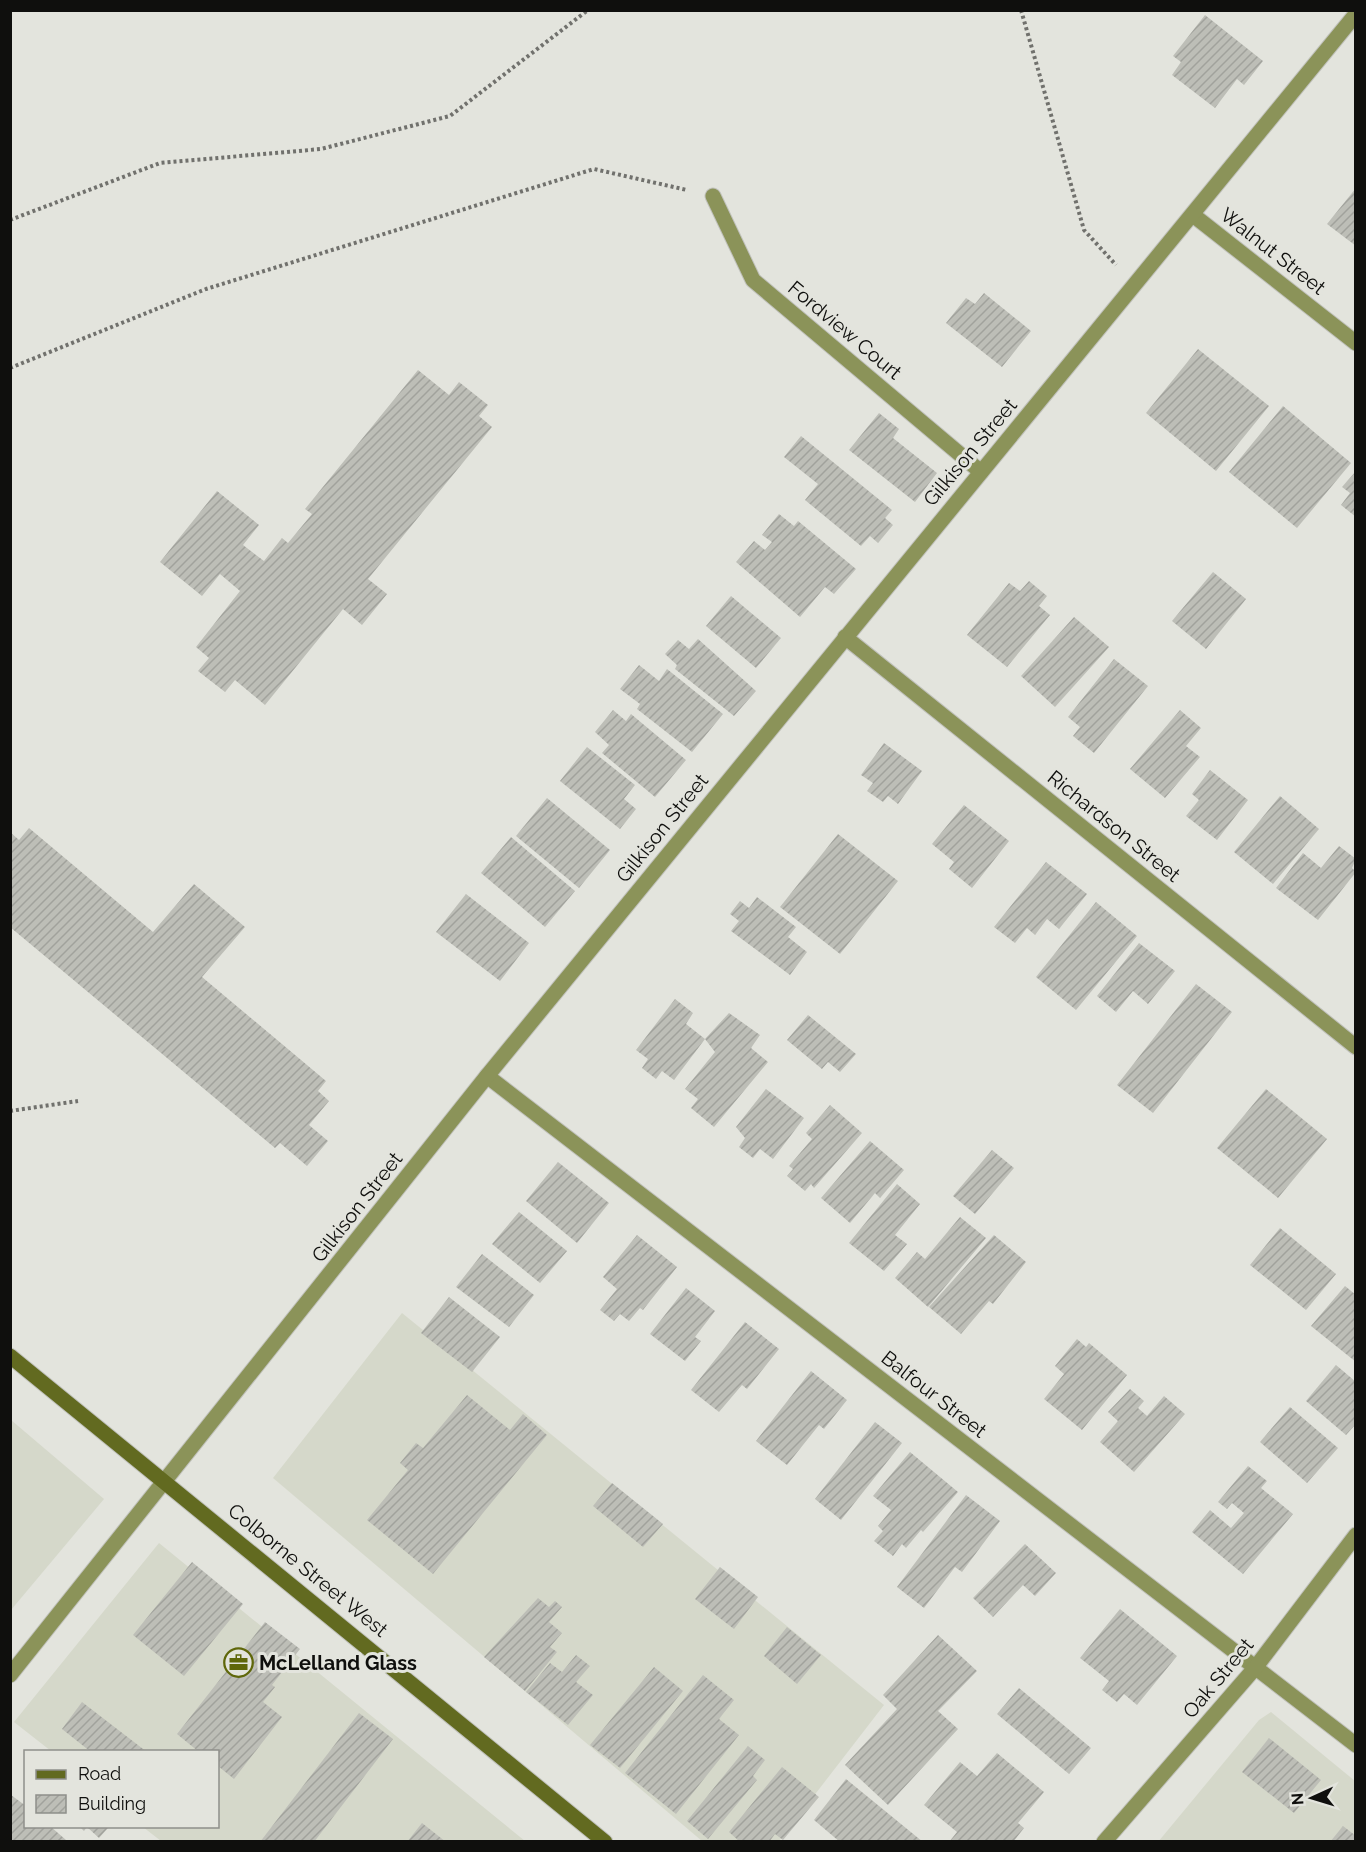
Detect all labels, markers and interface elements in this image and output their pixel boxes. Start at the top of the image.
street label: Walnut Street [1216,202,1331,300]
street label: Fordview Court [783,276,907,385]
street label: Gilkison Street [918,393,1022,511]
street label: Richardson Street [1043,765,1185,887]
street label: Gilkison Street [611,769,713,887]
street label: Gilkison Street [307,1147,408,1267]
street label: Balfour Street [877,1346,992,1443]
street label: Colborne Street West [223,1498,393,1642]
street label: Oak Street [1178,1633,1259,1723]
office icon: McLelland Glass [222,1647,254,1679]
place label: McLelland Glass [259,1651,417,1675]
legend [24,1750,219,1828]
text: Road [78,1763,121,1784]
north arrow [1282,1768,1342,1828]
text: N [1288,1792,1307,1806]
text: Building [78,1793,146,1814]

